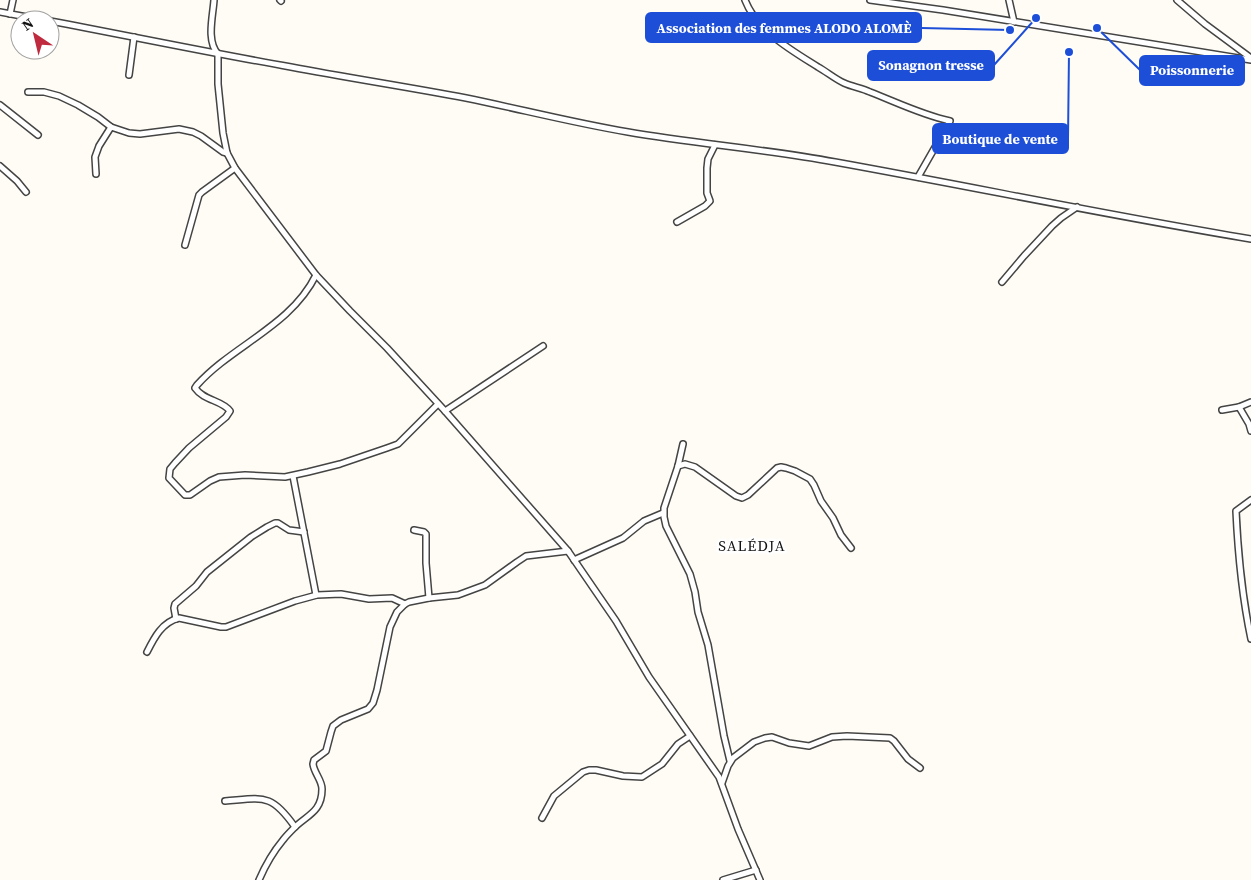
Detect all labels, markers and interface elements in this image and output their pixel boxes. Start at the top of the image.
north arrow [10,10,60,60]
text: N [18,13,37,35]
callout: Association des femmes ALODO ALOMÈ [646,13,921,42]
text: Association des femmes ALODO ALOMÈ [656,18,912,38]
callout: Sonagnon tresse [868,51,994,80]
text: Sonagnon tresse [878,55,984,75]
callout: Poissonnerie [1140,56,1244,85]
text: Poissonnerie [1150,60,1234,80]
callout: Boutique de vente [933,124,1068,153]
text: Boutique de vente [942,129,1058,149]
district label: SALÉDJA [718,535,786,556]

